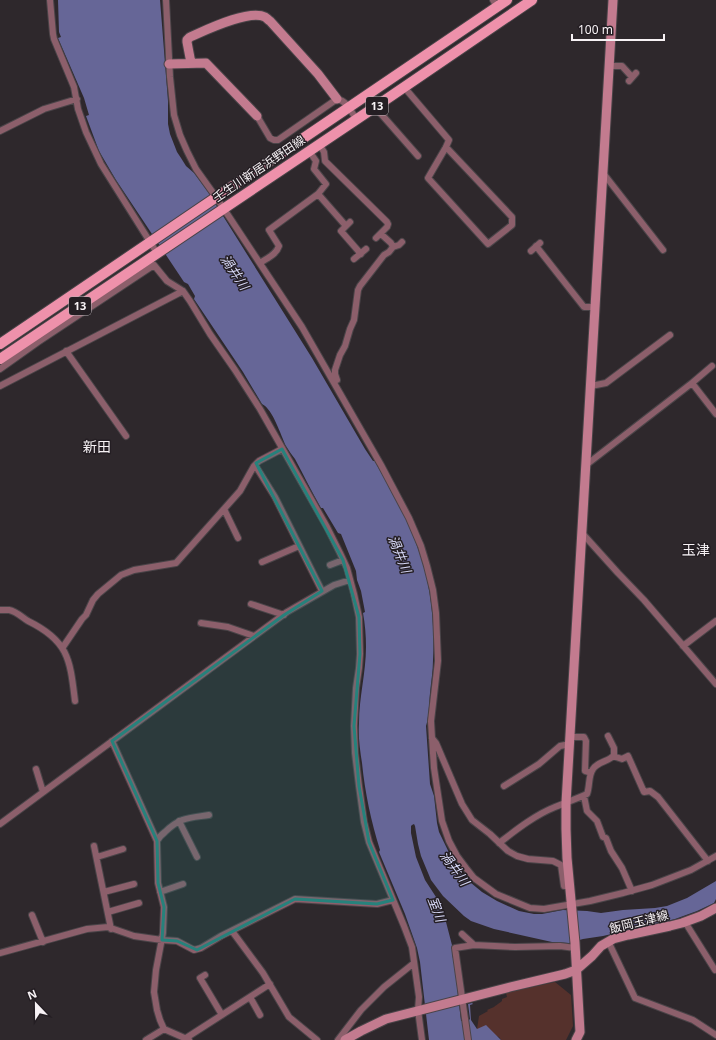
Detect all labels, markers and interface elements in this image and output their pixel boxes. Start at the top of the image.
scale bar [572,16,664,42]
text: 100 m [578,21,613,38]
road number: 13 [366,97,388,115]
street label: 壬生川新居浜野田線 [209,131,308,206]
water label: 渦井川 [217,251,254,295]
road number: 13 [69,297,91,315]
district label: 新田 [83,437,111,456]
water label: 渦井川 [384,533,416,577]
district label: 玉津 [682,540,710,559]
water label: 渦井川 [436,847,475,891]
water label: 室川 [424,894,451,926]
street label: 飯岡玉津線 [608,906,670,937]
north arrow [16,984,56,1024]
text: N [25,986,39,1003]

